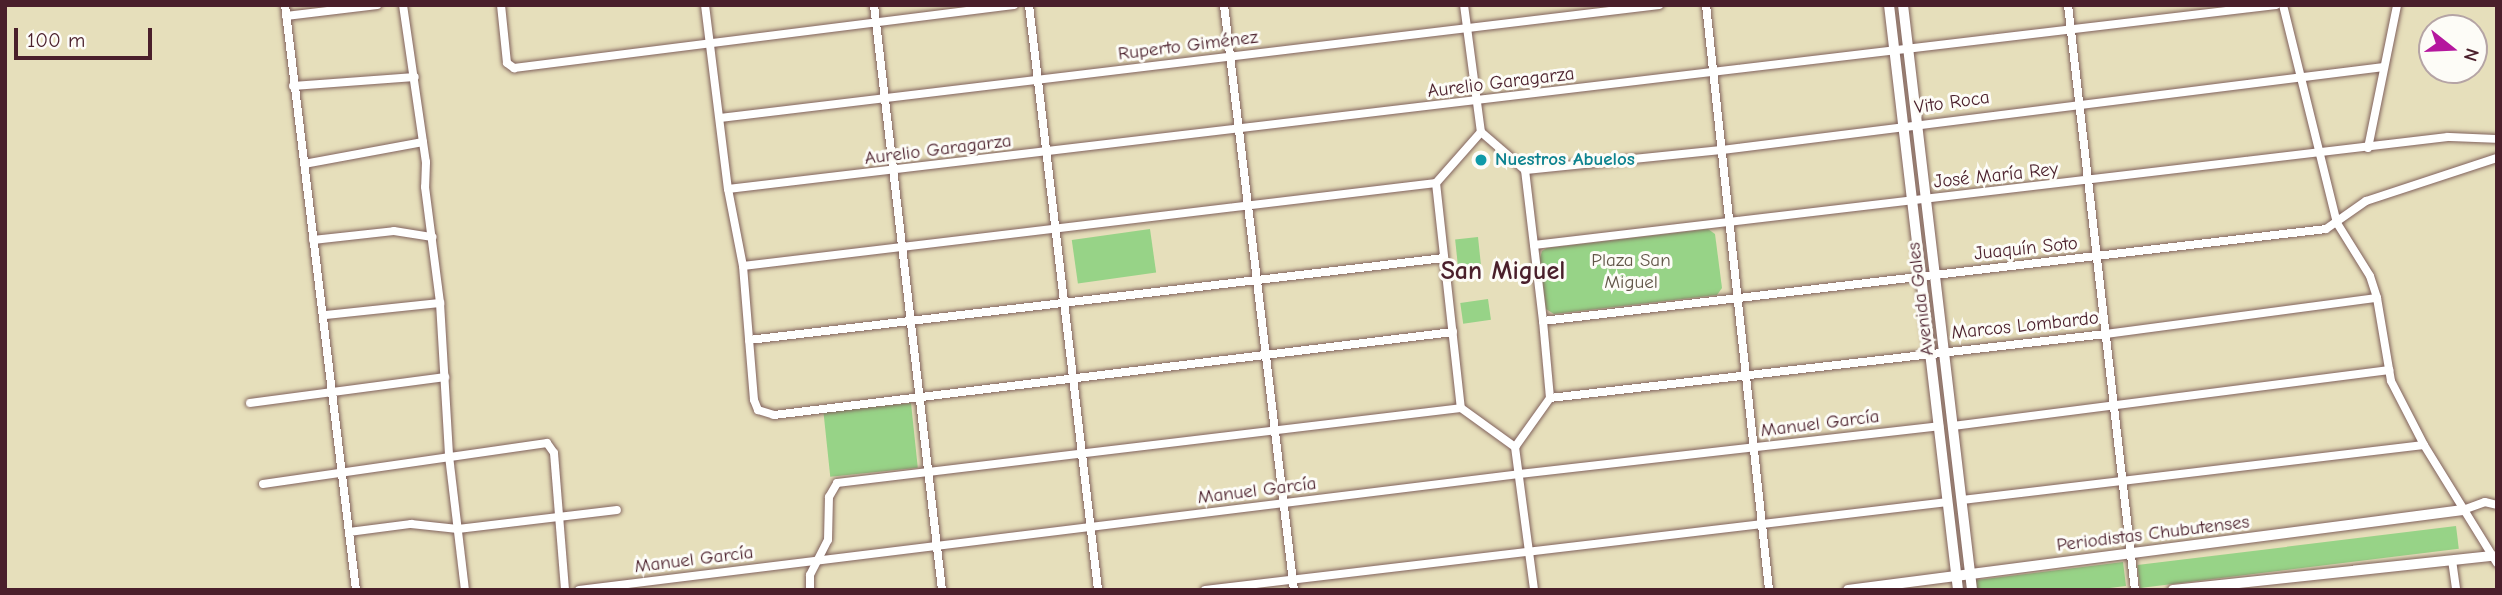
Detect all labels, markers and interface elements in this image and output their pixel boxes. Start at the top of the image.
scale bar [18,14,156,58]
north arrow [2418,14,2488,84]
street label: Ruperto Giménez [1117,26,1259,66]
text: 100 m [27,28,85,52]
text: N [2459,46,2483,64]
street label: Aurelio Garagarza [1426,63,1576,103]
street label: Vito Roca [1913,86,1991,120]
street label: Aurelio Garagarza [863,130,1013,170]
place label: Nuestros Abuelos [1495,149,1635,171]
marker: Nuestros Abuelos [1473,152,1489,168]
street label: José María Rey [1933,158,2059,194]
street label: Juaquín Soto [1973,232,2079,266]
street label: Avenida Gales [1903,241,1939,357]
park label: Plaza San Miguel [1591,250,1671,294]
district label: San Miguel [1441,256,1565,288]
street label: Marcos Lombardo [1950,307,2100,345]
street label: Manuel García [1759,405,1881,443]
street label: Manuel García [1196,472,1318,510]
street label: Periodistas Chubutenses [2055,511,2251,557]
street label: Manuel García [633,541,755,579]

